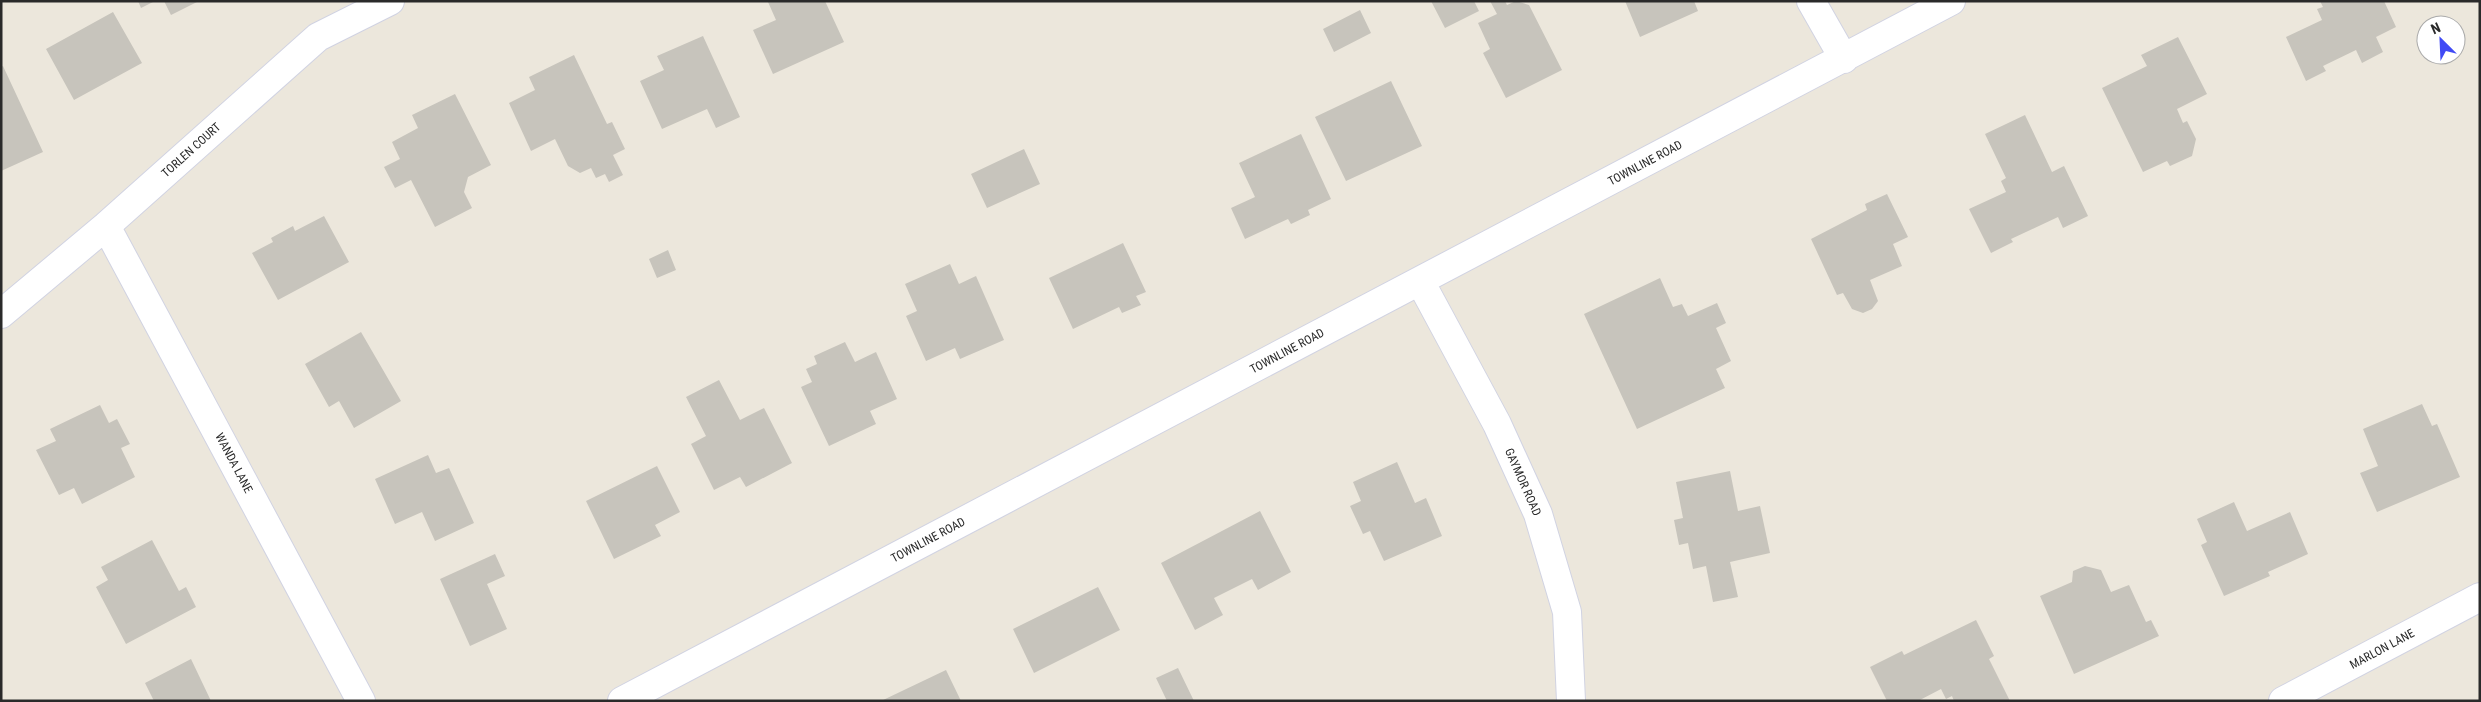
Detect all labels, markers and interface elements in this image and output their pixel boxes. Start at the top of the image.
north arrow [2416,15,2466,65]
text: N [2429,19,2443,37]
street label: TORLEN COURT [159,120,223,180]
street label: TOWNLINE ROAD [1606,138,1685,188]
street label: TOWNLINE ROAD [1248,326,1327,376]
street label: WANDA LANE [212,431,256,495]
street label: GAYMOR ROAD [1502,446,1544,518]
street label: TOWNLINE ROAD [889,515,968,565]
street label: MARLON LANE [2347,626,2417,672]

